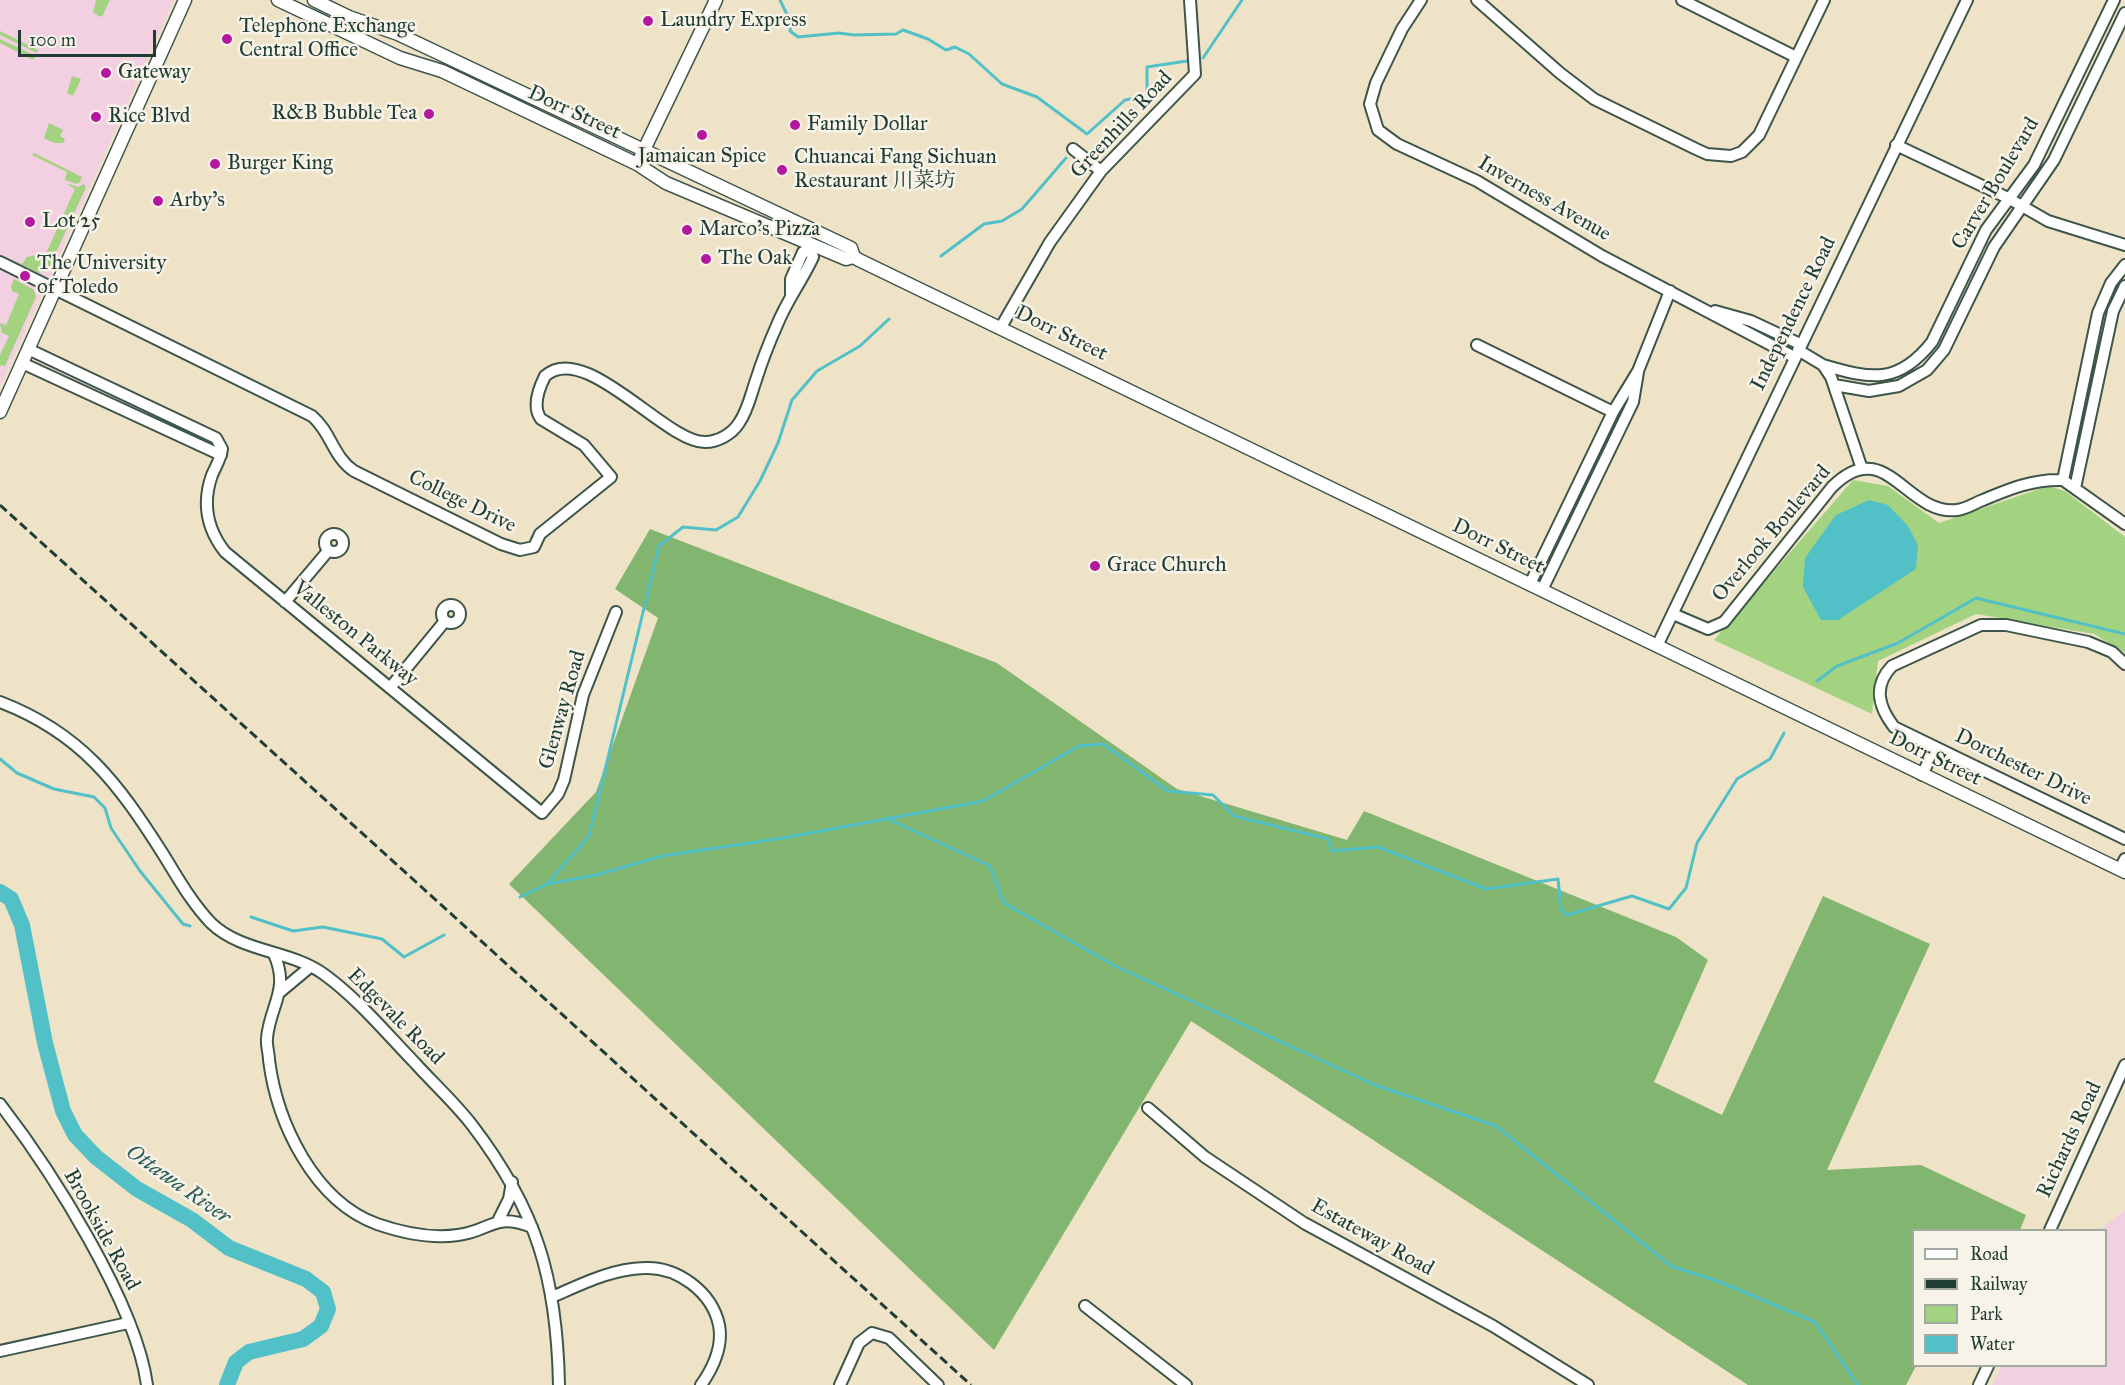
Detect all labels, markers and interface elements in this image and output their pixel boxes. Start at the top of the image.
place label: Laundry Express [660,8,806,34]
place label: Telephone Exchange Central Office [239,14,416,64]
marker: Laundry Express [641,14,655,28]
scale bar [21,18,159,56]
text: 100 m [29,29,76,51]
marker: Telephone Exchange Central Office [220,32,234,46]
place label: Gateway [118,60,191,86]
marker: Gateway [99,66,113,80]
street label: Greenhills Road [1066,66,1178,184]
street label: Dorr Street [524,81,624,145]
place label: R&B Bubble Tea [271,101,417,127]
place label: Rice Blvd [108,104,190,130]
marker: R&B Bubble Tea [422,107,436,121]
marker: Rice Blvd [89,110,103,124]
place label: Family Dollar [807,112,928,138]
street label: Carver Boulevard [1947,113,2045,255]
marker: Family Dollar [788,118,802,132]
marker: Jamaican Spice [695,128,709,142]
place label: Jamaican Spice [638,144,766,170]
place label: Chuancai Fang Sichuan Restaurant 川菜坊 [794,145,997,195]
place label: Burger King [227,151,333,177]
street label: Inverness Avenue [1473,151,1615,247]
marker: Burger King [208,157,222,171]
marker: Chuancai Fang Sichuan Restaurant 川菜坊 [775,163,789,177]
place label: Arby's [170,188,225,214]
marker: Arby's [151,194,165,208]
place label: Lot 25 [42,209,100,235]
marker: Lot 25 [23,215,37,229]
place label: Marco's Pizza [699,217,820,243]
marker: Marco's Pizza [680,223,694,237]
street label: Independence Road [1746,233,1842,395]
place label: The Oak [718,246,792,272]
place label: The University of Toledo [37,251,166,301]
marker: The Oak [699,252,713,266]
marker: The University of Toledo [18,269,32,283]
street label: Dorr Street [1011,301,1111,367]
street label: Overlook Boulevard [1707,460,1837,608]
street label: College Drive [404,465,520,539]
street label: Dorr Street [1448,514,1548,580]
place label: Grace Church [1107,553,1227,579]
marker: Grace Church [1088,559,1102,573]
street label: Valleston Parkway [287,576,423,692]
street label: Glenway Road [534,648,592,772]
street label: Dorchester Drive [1951,724,2095,812]
street label: Dorr Street [1885,726,1985,792]
street label: Edgevale Road [341,963,449,1071]
street label: Richards Road [2032,1078,2108,1202]
water label: Ottawa River [121,1139,235,1231]
street label: Brookside Road [57,1165,145,1295]
street label: Estateway Road [1306,1194,1438,1282]
legend [1912,1229,2107,1367]
text: Road [1970,1243,2008,1265]
text: Railway [1970,1273,2027,1295]
text: Park [1970,1303,2003,1325]
text: Water [1970,1333,2014,1355]

